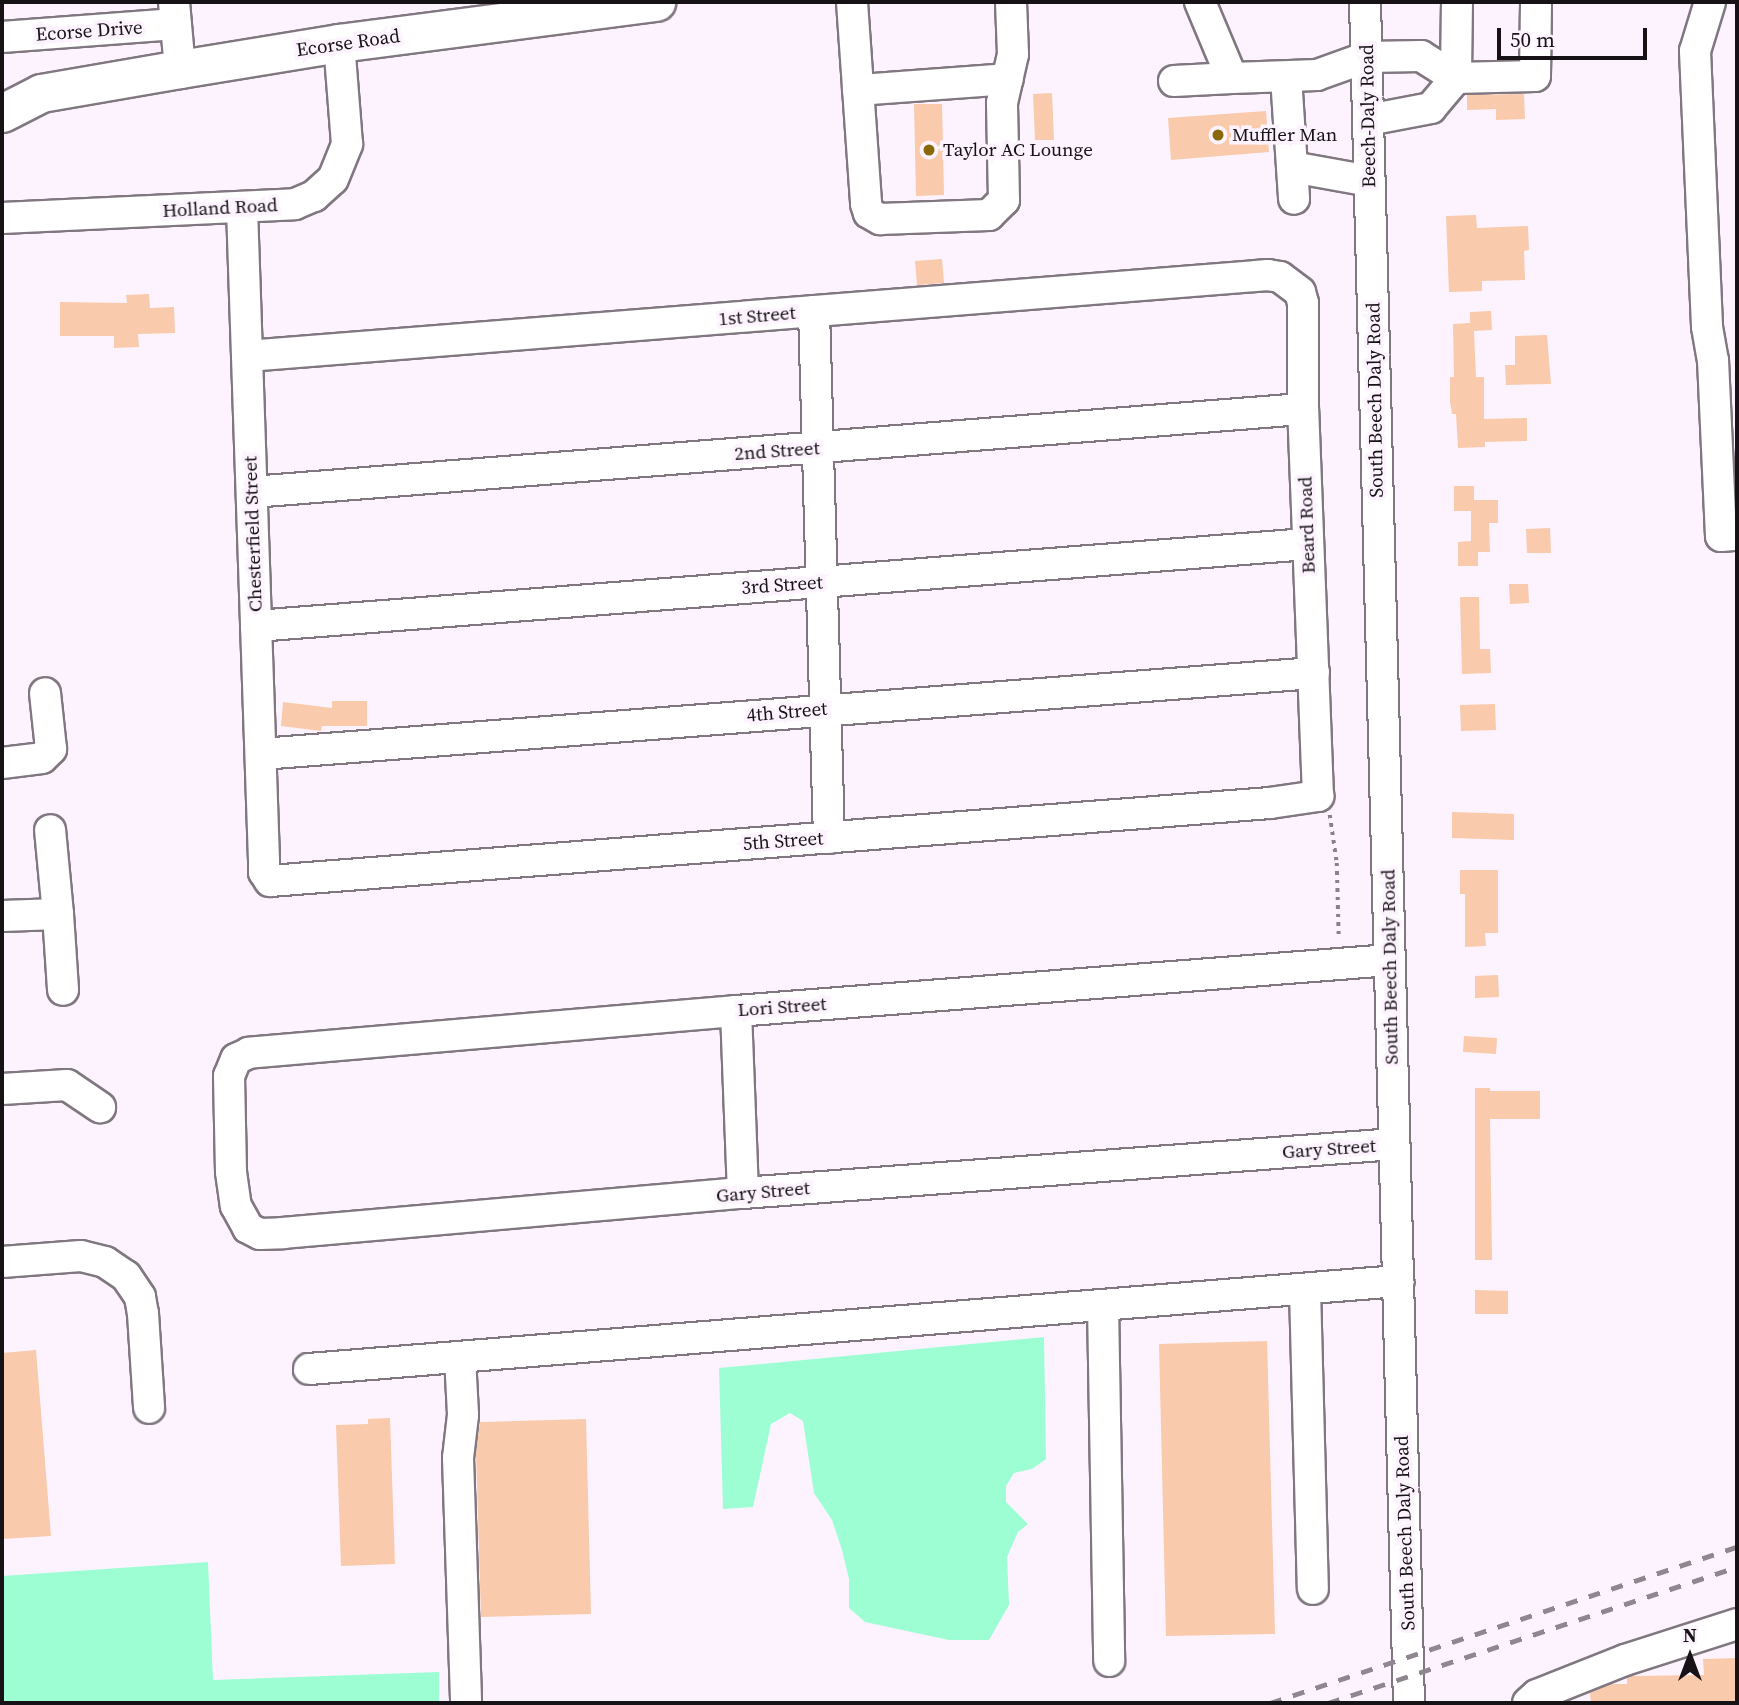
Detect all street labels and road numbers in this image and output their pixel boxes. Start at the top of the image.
street label: Ecorse Drive [35,16,143,46]
street label: Ecorse Road [295,24,401,62]
street label: Beech-Daly Road [1355,44,1381,188]
street label: Holland Road [162,194,278,222]
street label: 1st Street [717,301,797,331]
street label: South Beech Daly Road [1362,302,1388,498]
street label: 2nd Street [734,437,820,465]
street label: Chesterfield Street [239,456,267,612]
street label: Beard Road [1294,476,1320,574]
street label: 3rd Street [740,571,824,599]
street label: 4th Street [746,697,828,727]
street label: 5th Street [742,827,824,855]
street label: South Beech Daly Road [1377,869,1403,1065]
street label: Lori Street [737,993,827,1021]
street label: Gary Street [1281,1134,1377,1164]
street label: Gary Street [715,1177,811,1207]
street label: South Beech Daly Road [1390,1435,1420,1631]

